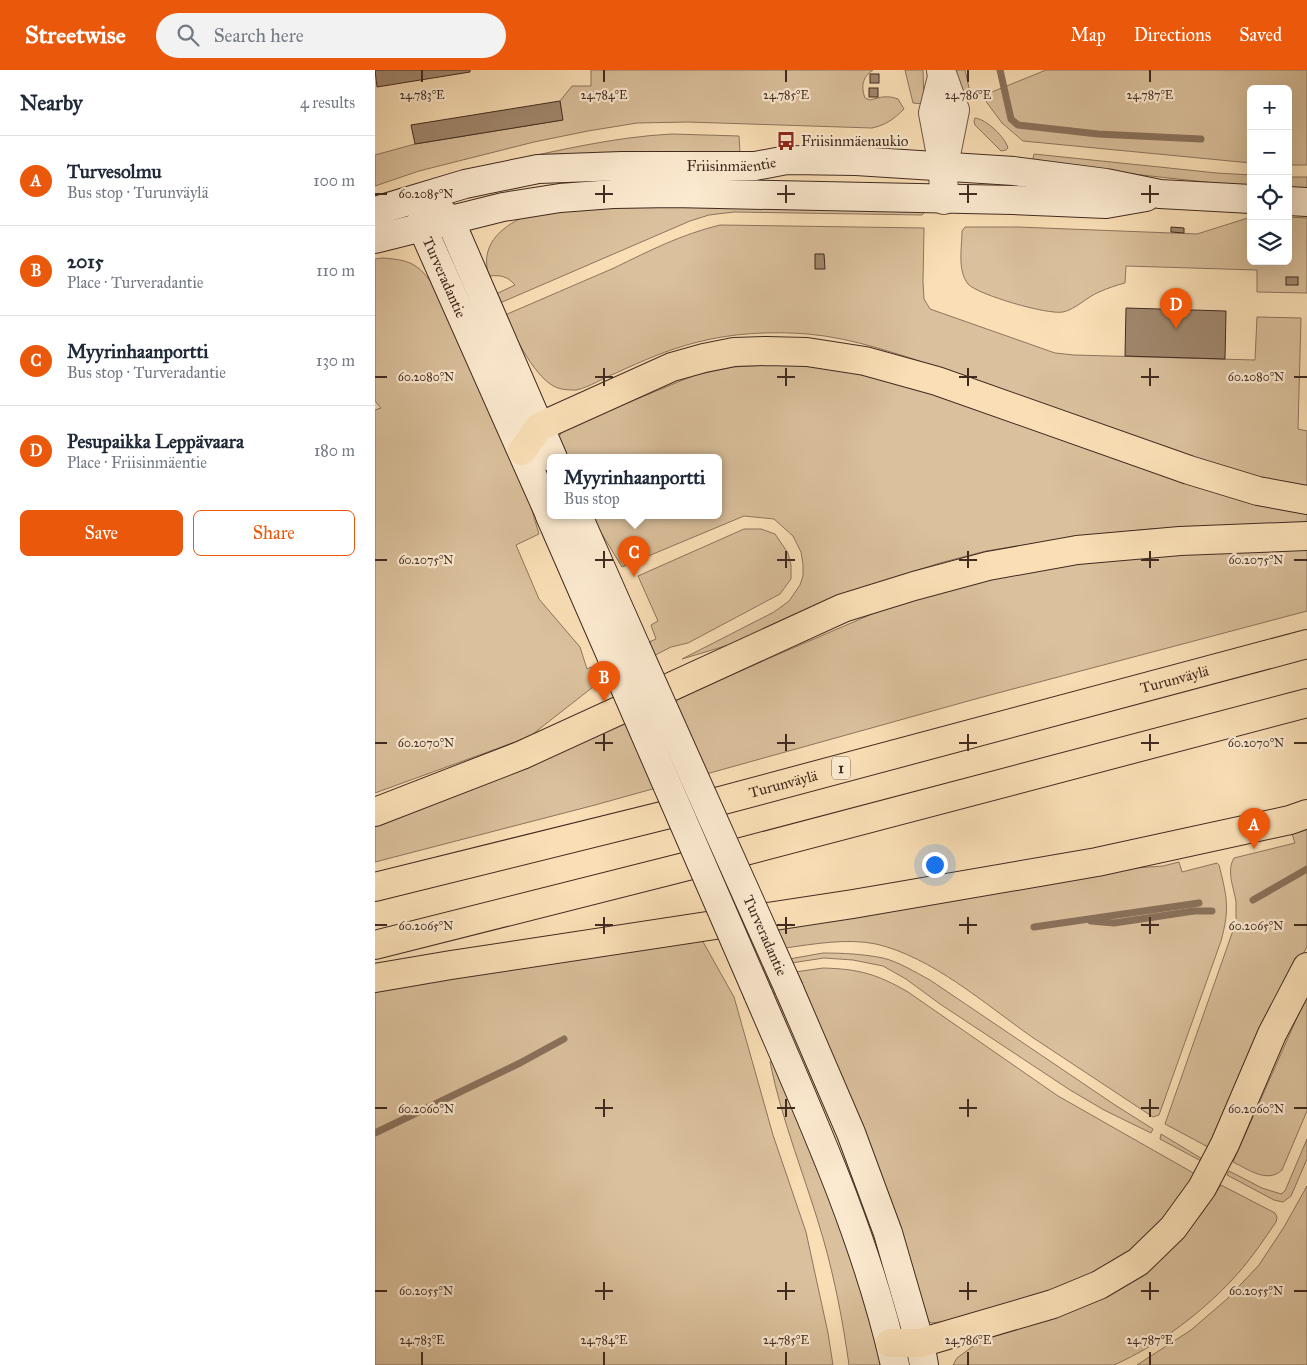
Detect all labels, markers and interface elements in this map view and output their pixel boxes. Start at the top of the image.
search box [156,13,506,58]
text: Streetwise [25,20,126,50]
icon: search [174,21,202,49]
text: Search here [214,24,304,47]
text: Map [1070,24,1106,46]
text: Directions [1134,24,1211,46]
text: Saved [1239,24,1282,46]
map controls [1247,85,1292,265]
button: + [1247,85,1292,130]
text: 24.783°E [399,88,445,102]
text: 24.784°E [580,88,628,102]
text: 24.785°E [763,88,809,102]
text: 24.786°E [945,88,992,102]
text: 24.787°E [1127,88,1174,102]
text: Nearby [20,90,83,116]
text: 4 results [300,93,355,112]
bus stop icon: Friisinmäenaukio [775,130,797,152]
button: − [1247,130,1292,175]
place label: Friisinmäenaukio [801,132,909,150]
street label: Friisinmäentie [686,153,778,175]
text: Turvesolmu [67,160,162,183]
text: A [31,171,41,190]
text: 100 m [313,171,355,190]
button: locate [1247,175,1292,220]
text: Bus stop · Turunväylä [67,183,208,202]
text: 60.2085°N [398,187,454,201]
button: layers [1247,220,1292,265]
street label: Turveradantie [419,234,470,320]
text: 2015 [67,250,103,273]
text: B [31,261,41,280]
text: 110 m [316,261,355,280]
text: Place · Turveradantie [67,273,203,292]
pin: D [1160,288,1192,329]
text: Myyrinhaanportti [67,340,208,363]
text: C [31,351,41,370]
text: 130 m [316,351,355,370]
text: Bus stop · Turveradantie [67,363,226,382]
text: 60.2080°N [398,370,454,384]
text: 60.2080°N [1228,370,1284,384]
text: Pesupaikka Leppävaara [67,430,244,453]
text: D [30,441,42,460]
text: 180 m [314,441,355,460]
text: Place · Friisinmäentie [67,453,207,472]
popup [547,454,722,519]
text: Myyrinhaanportti [564,466,705,489]
text: Bus stop [564,489,620,508]
button: Save [20,510,183,556]
button: Share [193,510,355,556]
pin: C [618,536,650,577]
text: 60.2075°N [398,553,454,567]
text: 60.2075°N [1228,553,1284,567]
pin: B [588,661,620,702]
street label: Turunväylä [1138,661,1211,697]
text: 60.2070°N [398,736,454,750]
text: 60.2070°N [1228,736,1284,750]
road number: 1 [832,756,850,780]
street label: Turunväylä [747,766,820,802]
pin: A [1238,808,1270,849]
your location [922,852,948,878]
street label: Turveradantie [739,892,791,979]
text: 60.2065°N [399,919,453,933]
text: 60.2065°N [1229,919,1283,933]
text: 60.2060°N [398,1102,454,1116]
text: 60.2060°N [1228,1102,1284,1116]
text: 60.2055°N [399,1284,453,1298]
text: 60.2055°N [1229,1284,1283,1298]
text: 24.783°E [399,1333,445,1347]
text: 24.784°E [580,1333,628,1347]
text: 24.785°E [763,1333,809,1347]
text: 24.786°E [945,1333,992,1347]
text: 24.787°E [1127,1333,1174,1347]

